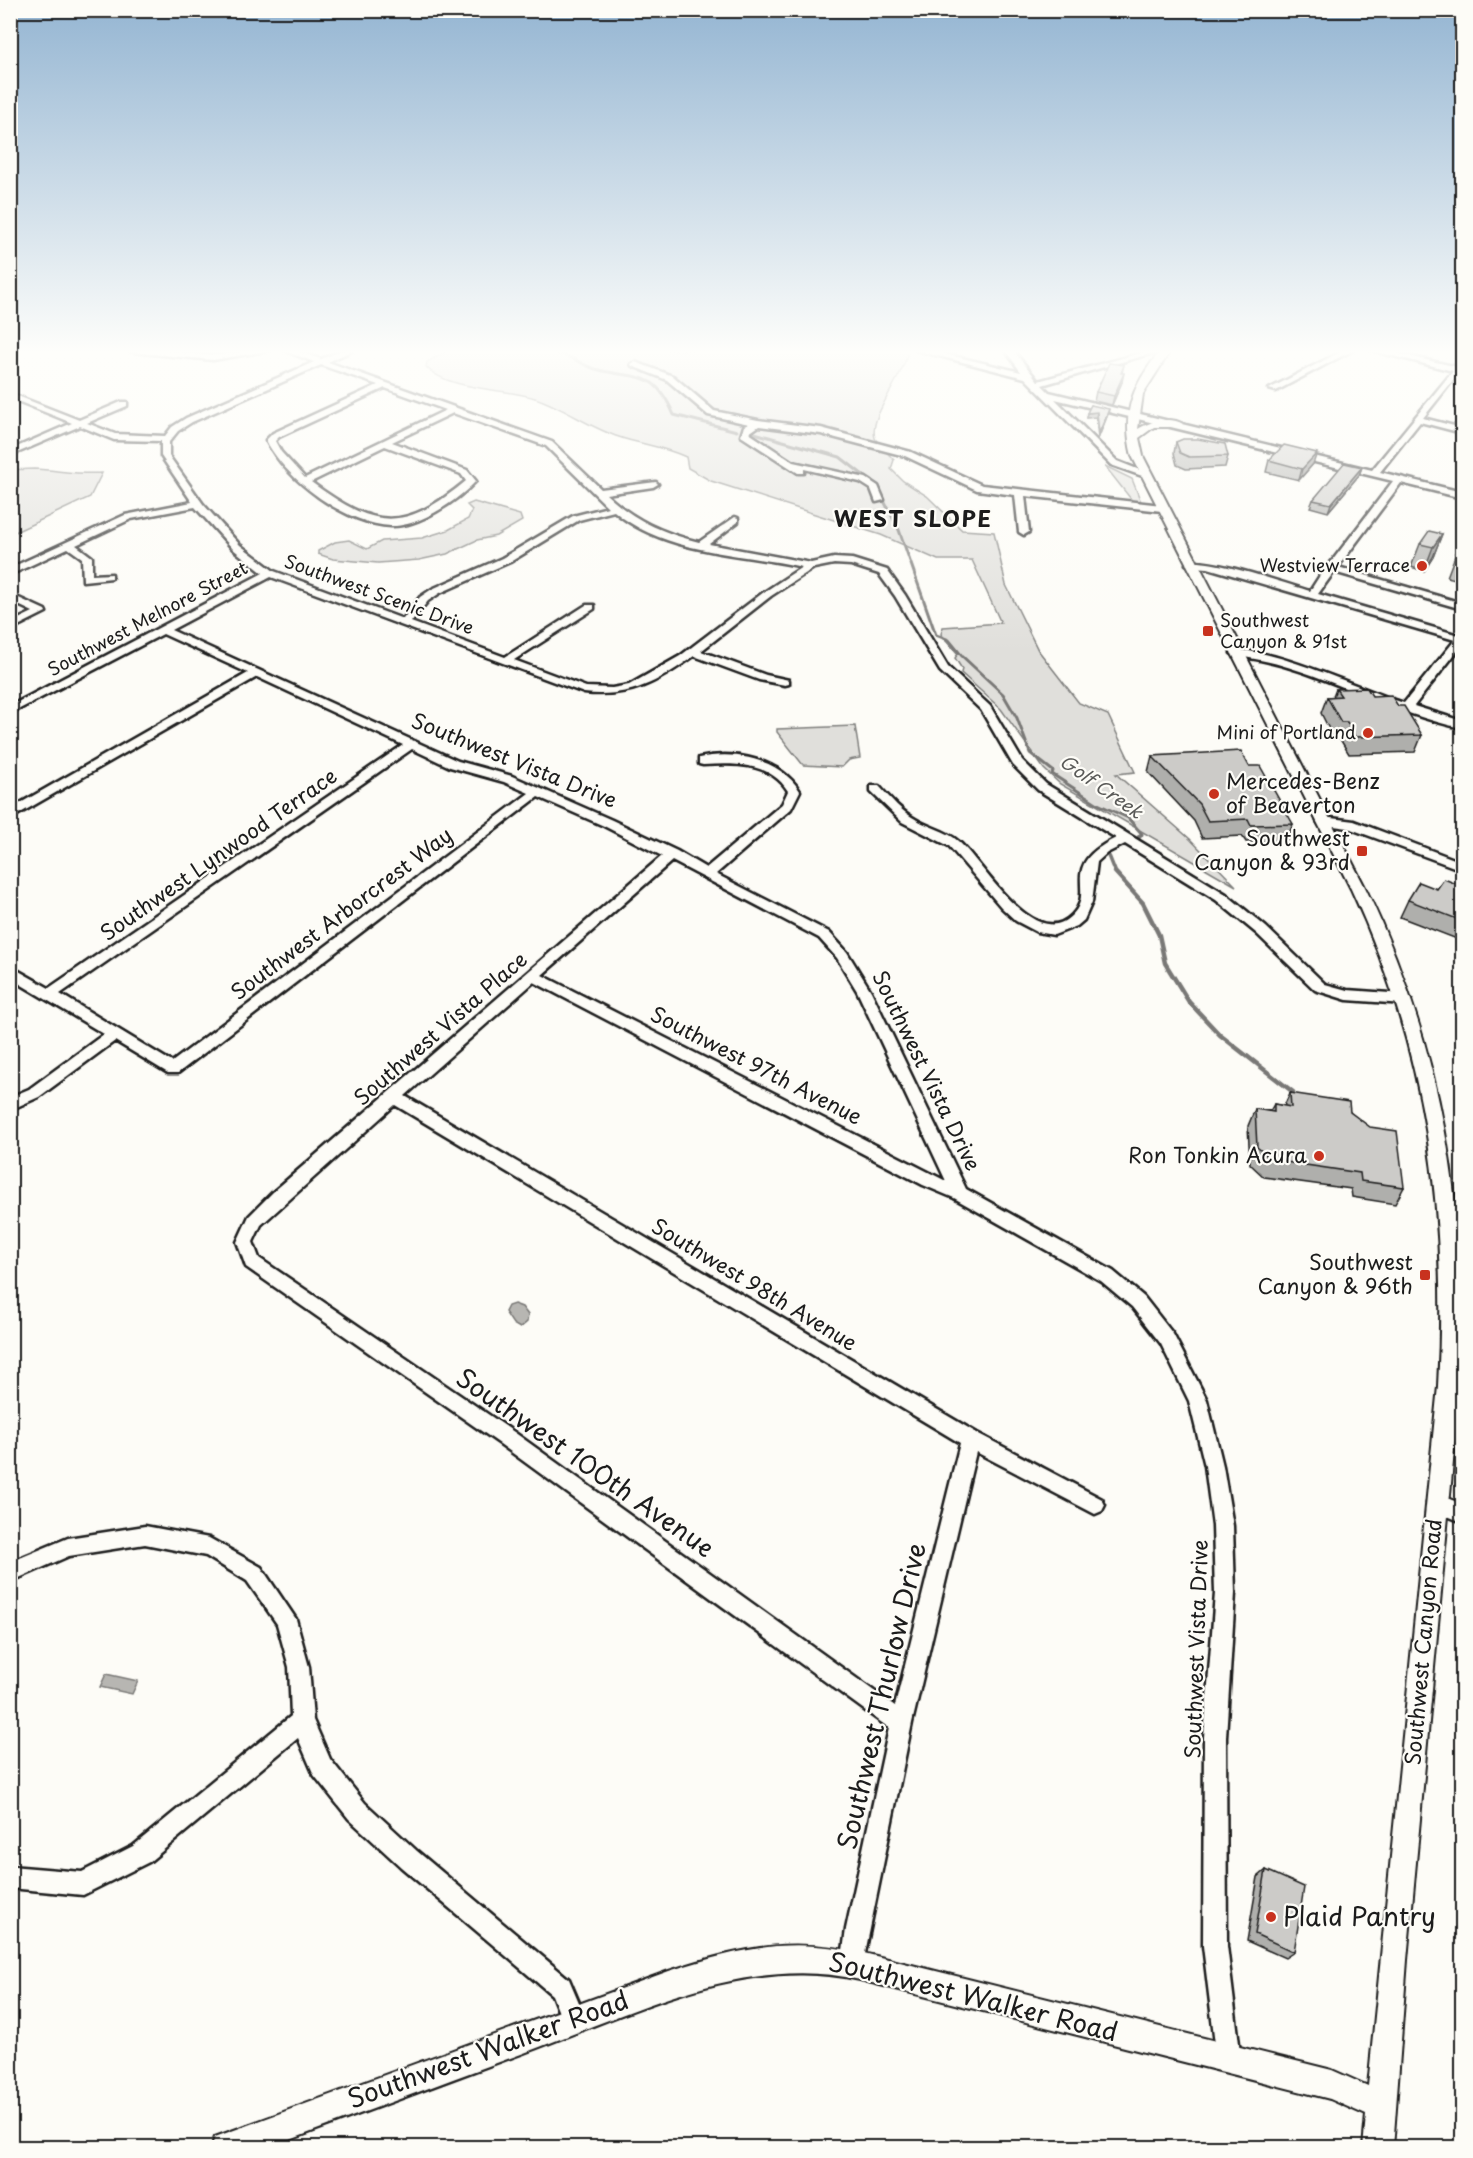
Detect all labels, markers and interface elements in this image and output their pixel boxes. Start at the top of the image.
district label: WEST SLOPE [834,501,992,534]
street label: Southwest Scenic Drive [281,547,478,640]
place label: Westview Terrace [1259,551,1410,578]
street label: Southwest Melnore Street [42,553,252,682]
marker: Westview Terrace [1415,559,1429,573]
place label: Southwest Canyon & 91st [1220,606,1347,654]
marker: Southwest Canyon & 91st [1201,624,1215,638]
street label: Southwest Vista Drive [407,703,622,815]
place label: Mini of Portland [1217,718,1356,745]
marker: Mini of Portland [1361,726,1375,740]
water label: Golf Creek [1055,747,1150,825]
street label: Southwest Lynwood Terrace [93,759,343,948]
place label: Mercedes-Benz of Beaverton [1226,764,1380,820]
marker: Mercedes-Benz of Beaverton [1207,787,1221,801]
street label: Southwest Arborcrest Way [223,818,458,1007]
place label: Southwest Canyon & 93rd [1194,821,1350,877]
marker: Southwest Canyon & 93rd [1355,844,1369,858]
street label: Southwest Vista Place [346,943,534,1112]
street label: Southwest Vista Drive [865,965,990,1176]
street label: Southwest 97th Avenue [646,997,868,1132]
place label: Ron Tonkin Acura [1128,1138,1307,1170]
marker: Ron Tonkin Acura [1312,1149,1326,1163]
street label: Southwest 98th Avenue [646,1209,864,1358]
place label: Southwest Canyon & 96th [1257,1245,1413,1301]
marker: Southwest Canyon & 96th [1418,1268,1432,1282]
street label: Southwest 100th Avenue [449,1358,723,1566]
street label: Southwest Canyon Road [1395,1517,1449,1766]
street label: Southwest Thurlow Drive [826,1538,935,1853]
street label: Southwest Vista Drive [1175,1539,1215,1759]
place label: Plaid Pantry [1283,1896,1436,1935]
marker: Plaid Pantry [1264,1910,1278,1924]
street label: Southwest Walker Road [825,1941,1122,2050]
street label: Southwest Walker Road [342,1980,633,2118]

